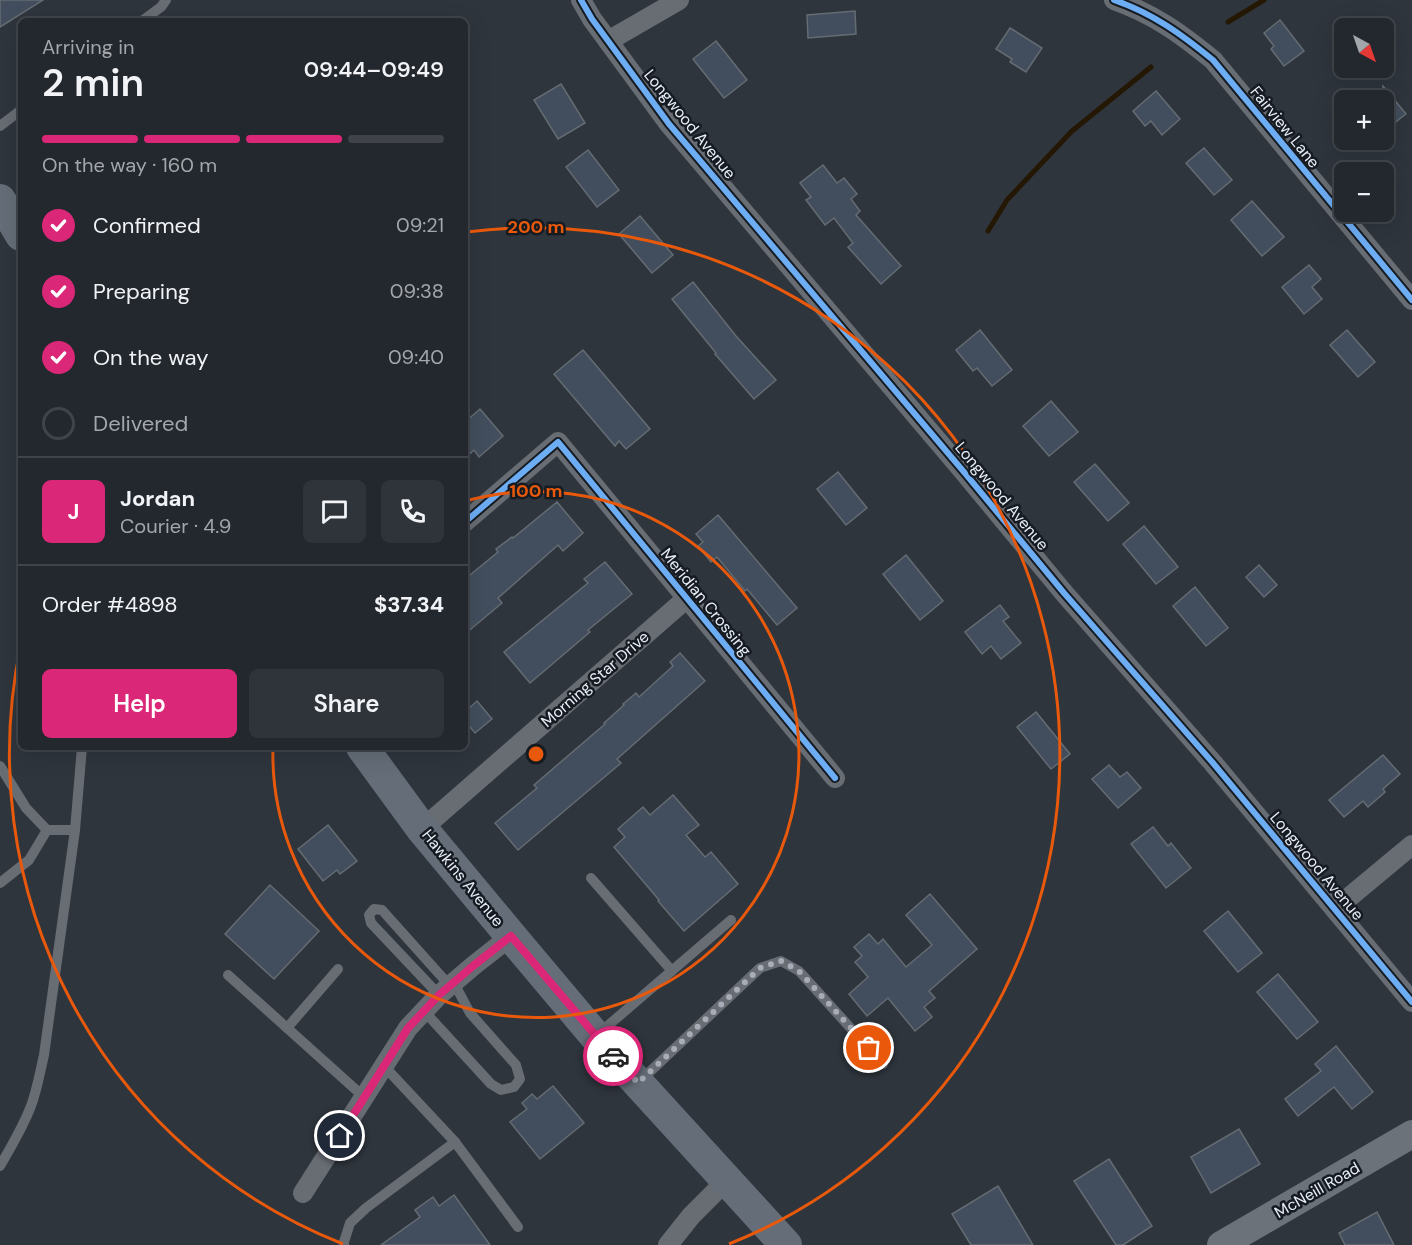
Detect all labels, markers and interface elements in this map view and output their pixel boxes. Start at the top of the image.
north arrow [1334,18,1394,78]
map controls [1334,18,1394,222]
text: Arriving in [42,34,134,60]
text: 09:44–09:49 [304,55,444,84]
text: 2 min [42,57,144,108]
street label: Longwood Avenue [639,65,741,183]
street label: Fairview Lane [1246,82,1324,172]
button: + [1334,90,1394,150]
text: On the way · 160 m [42,152,217,178]
button: − [1334,162,1394,222]
icon: check [42,209,75,242]
text: Confirmed [93,211,201,240]
text: 09:21 [396,212,444,238]
text: 200 m [508,215,564,239]
icon: check [42,275,75,308]
text: Preparing [93,277,190,306]
text: 09:38 [390,278,444,304]
icon: check [42,341,75,374]
text: On the way [93,343,208,372]
text: 09:40 [388,344,444,370]
text: Delivered [93,409,188,438]
street label: Longwood Avenue [950,437,1054,555]
text: 100 m [509,479,563,503]
button: chat [303,480,366,543]
button: phone [381,480,444,543]
text: Jordan [120,484,195,513]
text: J [68,497,79,526]
text: Courier · 4.9 [120,513,231,539]
street label: Meridian Crossing [656,544,756,660]
text: Order #4898 [42,590,178,619]
text: $37.34 [374,590,444,619]
street label: Morning Star Drive [537,626,653,732]
button: Help [42,669,237,738]
button: Share [249,669,444,738]
centre of rings [526,744,546,764]
street label: Longwood Avenue [1265,807,1369,925]
street label: Hawkins Avenue [417,825,509,931]
pin [843,1022,894,1073]
courier [583,1026,643,1086]
icon: bag [852,1031,885,1064]
icon: car [597,1040,630,1073]
pin [314,1110,365,1161]
icon: home [323,1119,356,1152]
street label: McNeill Road [1271,1157,1363,1223]

